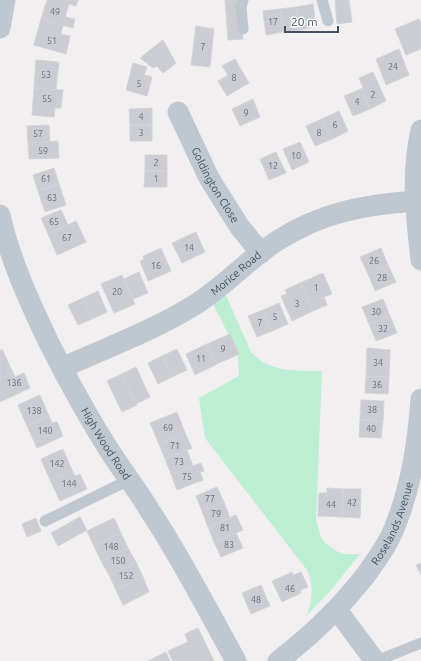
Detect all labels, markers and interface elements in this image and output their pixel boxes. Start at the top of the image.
house number: 49 [50,7,60,17]
scale bar [285,8,338,34]
text: 20 m [291,15,318,28]
house number: 17 [268,17,278,27]
house number: 51 [47,36,57,46]
house number: 7 [200,42,206,52]
house number: 24 [388,62,398,72]
house number: 53 [41,70,51,80]
house number: 8 [231,73,237,83]
house number: 5 [136,79,142,89]
house number: 2 [370,90,376,100]
house number: 55 [42,94,52,104]
house number: 4 [354,97,360,107]
house number: 9 [243,108,249,118]
house number: 4 [138,112,144,122]
house number: 6 [332,120,338,130]
house number: 3 [138,128,144,138]
house number: 8 [316,128,322,138]
house number: 57 [33,129,43,139]
street label: Goldington Close [189,145,241,225]
house number: 59 [38,146,48,156]
house number: 10 [291,151,301,161]
house number: 2 [153,158,159,168]
house number: 12 [268,161,278,171]
house number: 61 [41,174,51,184]
house number: 1 [153,174,159,184]
house number: 63 [47,193,57,203]
house number: 65 [49,217,59,227]
house number: 67 [62,233,72,243]
house number: 14 [184,243,194,253]
street label: Morice Road [208,249,263,298]
house number: 26 [369,256,379,266]
house number: 16 [151,261,161,271]
house number: 28 [377,273,387,283]
house number: 1 [313,283,319,293]
house number: 20 [112,287,122,297]
house number: 3 [294,299,300,309]
house number: 30 [371,307,381,317]
house number: 5 [272,312,278,322]
house number: 7 [257,318,263,328]
house number: 32 [378,324,388,334]
house number: 9 [220,344,226,354]
house number: 11 [196,354,206,364]
house number: 34 [373,358,383,368]
house number: 136 [6,378,22,388]
house number: 36 [372,380,382,390]
house number: 38 [367,405,377,415]
house number: 138 [26,406,42,416]
street label: High Wood Road [79,406,133,482]
house number: 69 [163,423,173,433]
house number: 40 [366,424,376,434]
house number: 140 [37,426,53,436]
house number: 71 [170,441,180,451]
house number: 73 [174,457,184,467]
house number: 142 [49,459,65,469]
house number: 75 [182,472,192,482]
house number: 144 [61,479,77,489]
street label: Roselands Avenue [369,480,415,567]
house number: 77 [205,494,215,504]
house number: 42 [347,498,357,508]
house number: 44 [326,500,336,510]
house number: 79 [211,509,221,519]
house number: 81 [220,523,230,533]
house number: 83 [224,540,234,550]
house number: 148 [103,542,119,552]
house number: 150 [110,556,126,566]
house number: 152 [118,571,134,581]
house number: 46 [285,584,295,594]
house number: 48 [251,595,261,605]

